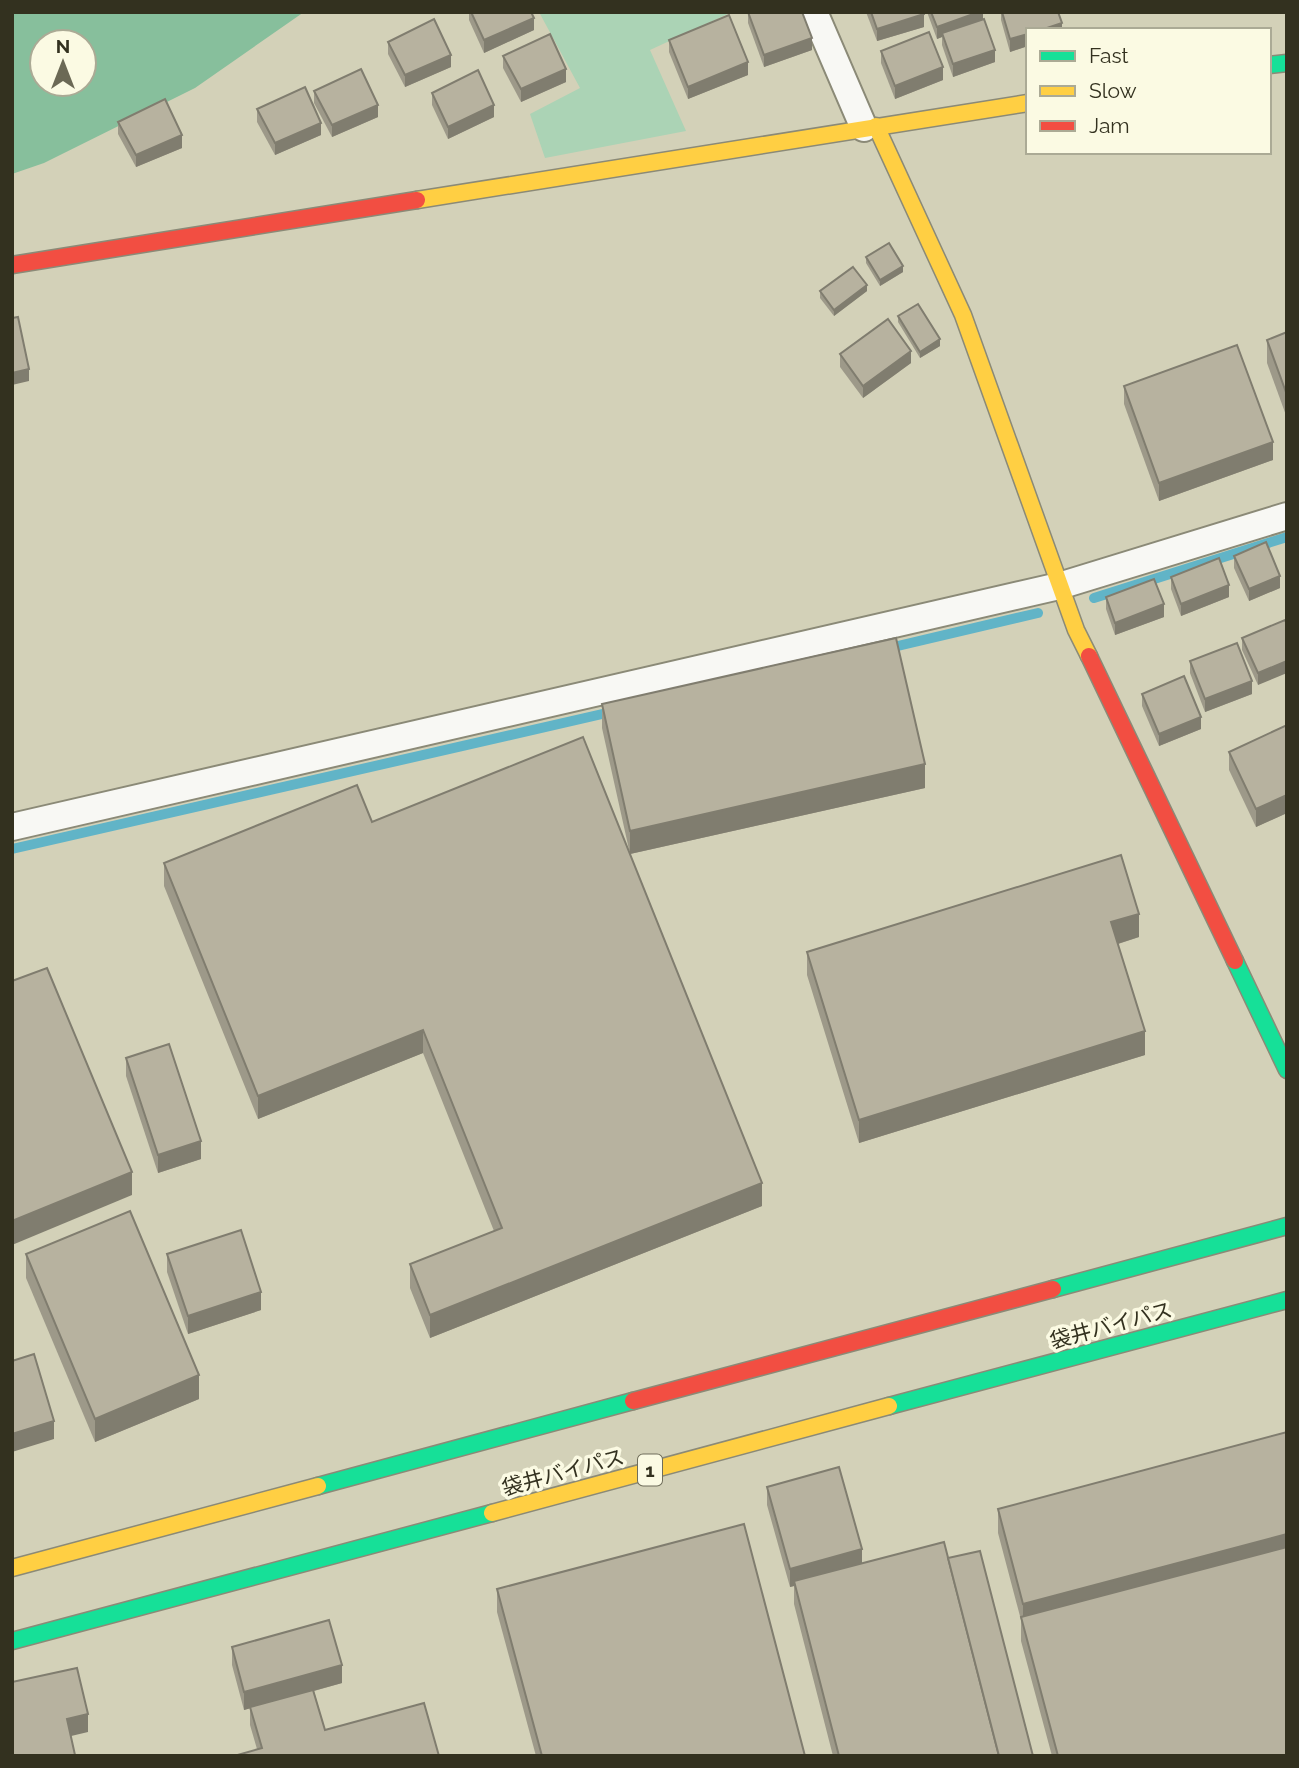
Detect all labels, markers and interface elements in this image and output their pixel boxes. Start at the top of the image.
north arrow [28,28,98,98]
legend [1026,28,1271,154]
text: N [56,35,70,57]
text: Fast [1089,43,1129,68]
text: Slow [1089,78,1137,103]
text: Jam [1089,113,1130,138]
street label: 袋井バイパス [1047,1297,1175,1353]
street label: 袋井バイパス [499,1444,627,1500]
road number: 1 [638,1454,662,1486]

